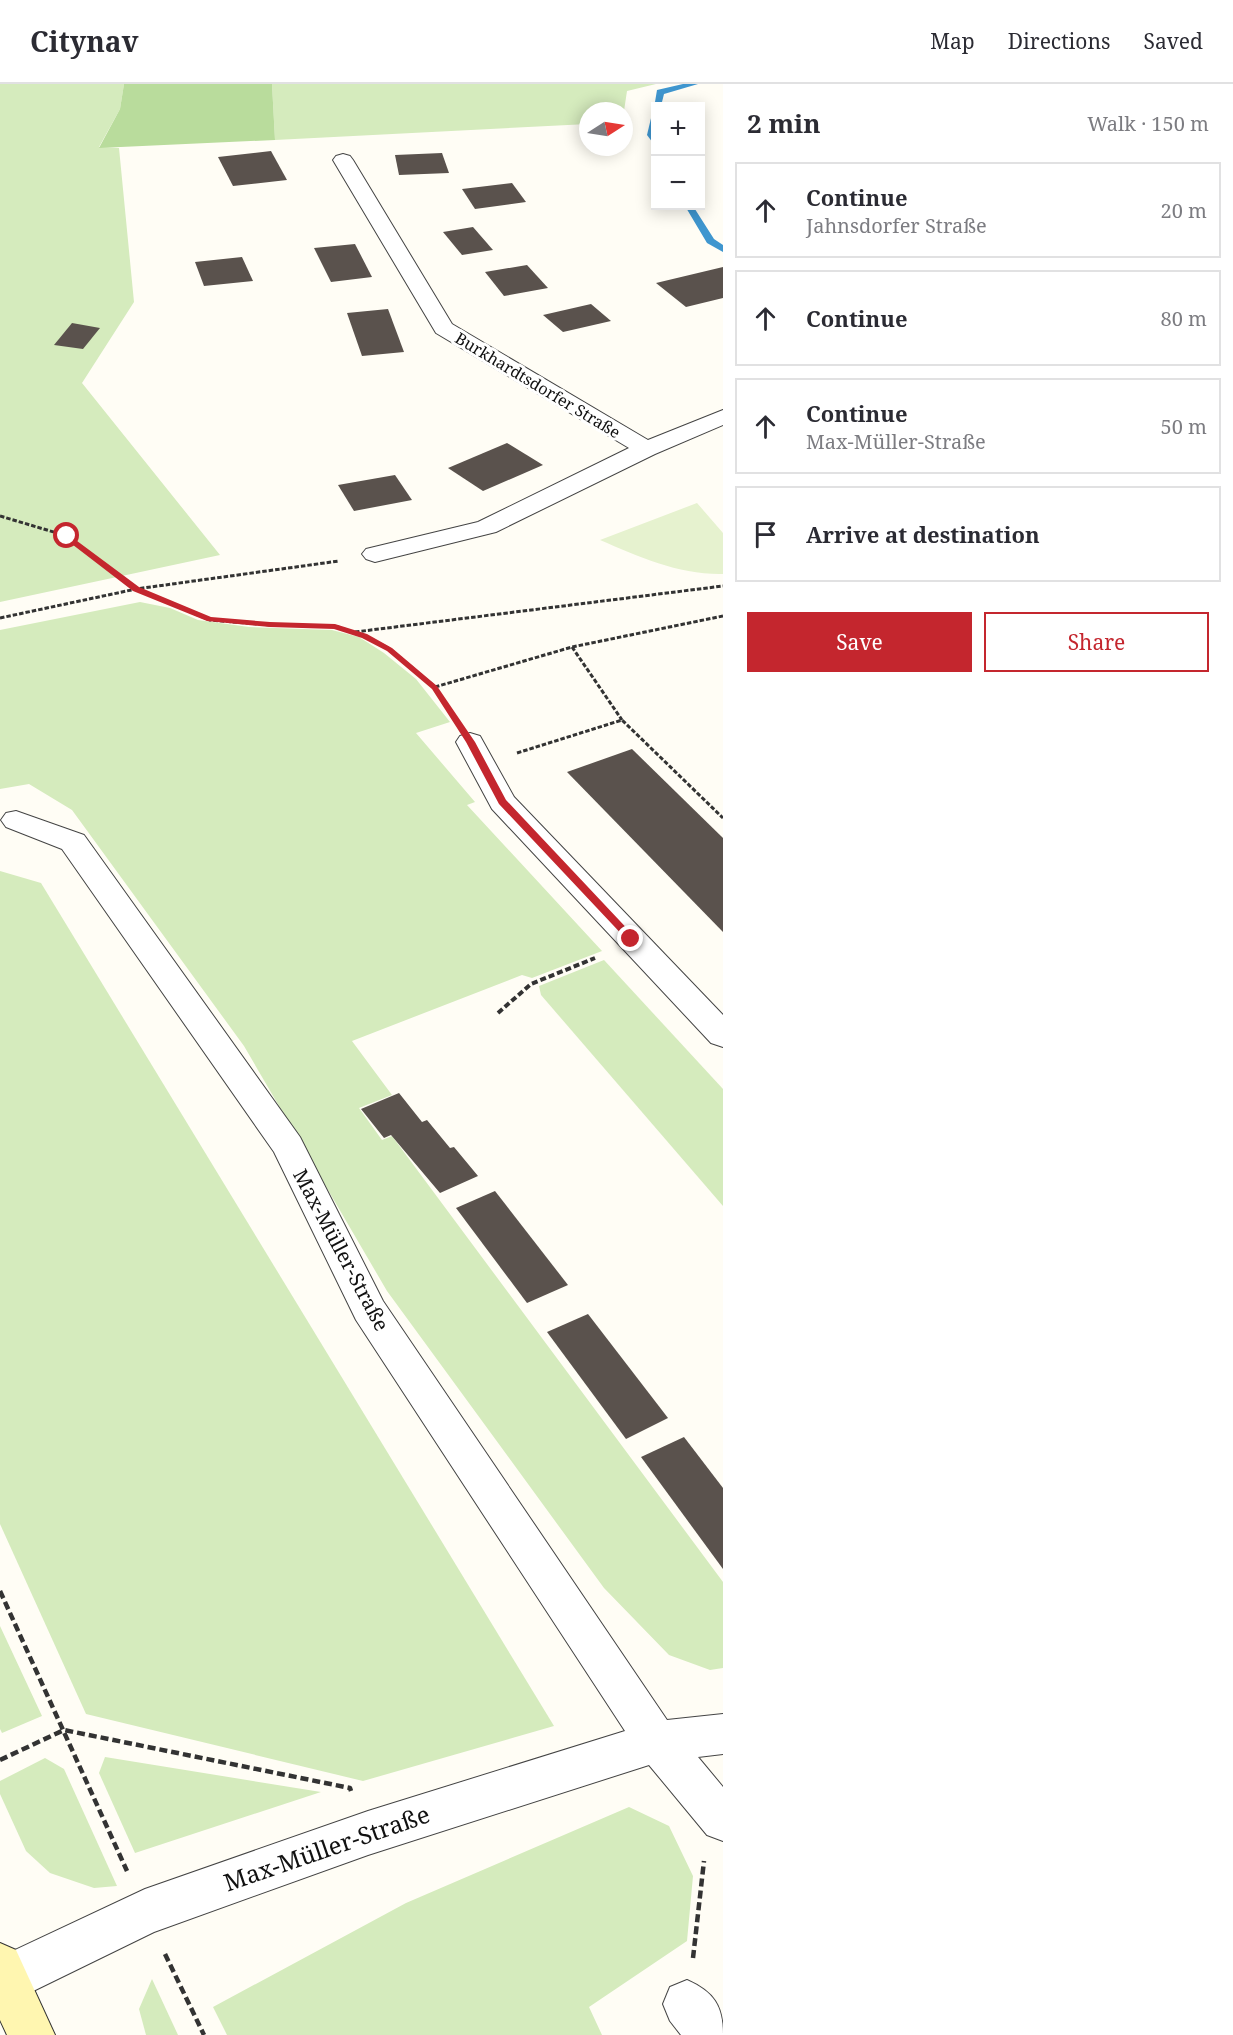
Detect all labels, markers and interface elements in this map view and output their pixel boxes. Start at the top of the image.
text: Citynav [30,22,139,60]
text: Map [930,27,975,55]
text: Directions [1008,27,1110,55]
text: Saved [1143,27,1203,55]
north arrow [579,102,633,156]
map controls [651,102,705,210]
button: + [651,102,705,156]
text: 2 min [747,105,821,141]
text: Walk · 150 m [1087,110,1209,137]
button: − [651,156,705,210]
text: Continue [806,182,908,212]
icon: ahead [749,194,782,227]
text: 20 m [1161,197,1207,224]
text: Jahnsdorfer Straße [806,212,987,239]
icon: ahead [749,302,782,335]
text: Continue [806,303,908,333]
text: 80 m [1161,305,1207,332]
street label: Burkhardtsdorfer Straße [451,327,625,443]
text: Continue [806,398,908,428]
icon: ahead [749,410,782,443]
text: 50 m [1161,413,1207,440]
text: Max-Müller-Straße [806,428,986,455]
icon: arrive [749,518,782,551]
text: Arrive at destination [806,519,1040,549]
route start [53,522,79,548]
button: Save [747,612,972,672]
button: Share [984,612,1209,672]
route end [617,925,643,951]
street label: Max-Müller-Straße [287,1164,396,1335]
street label: Max-Müller-Straße [219,1797,434,1898]

